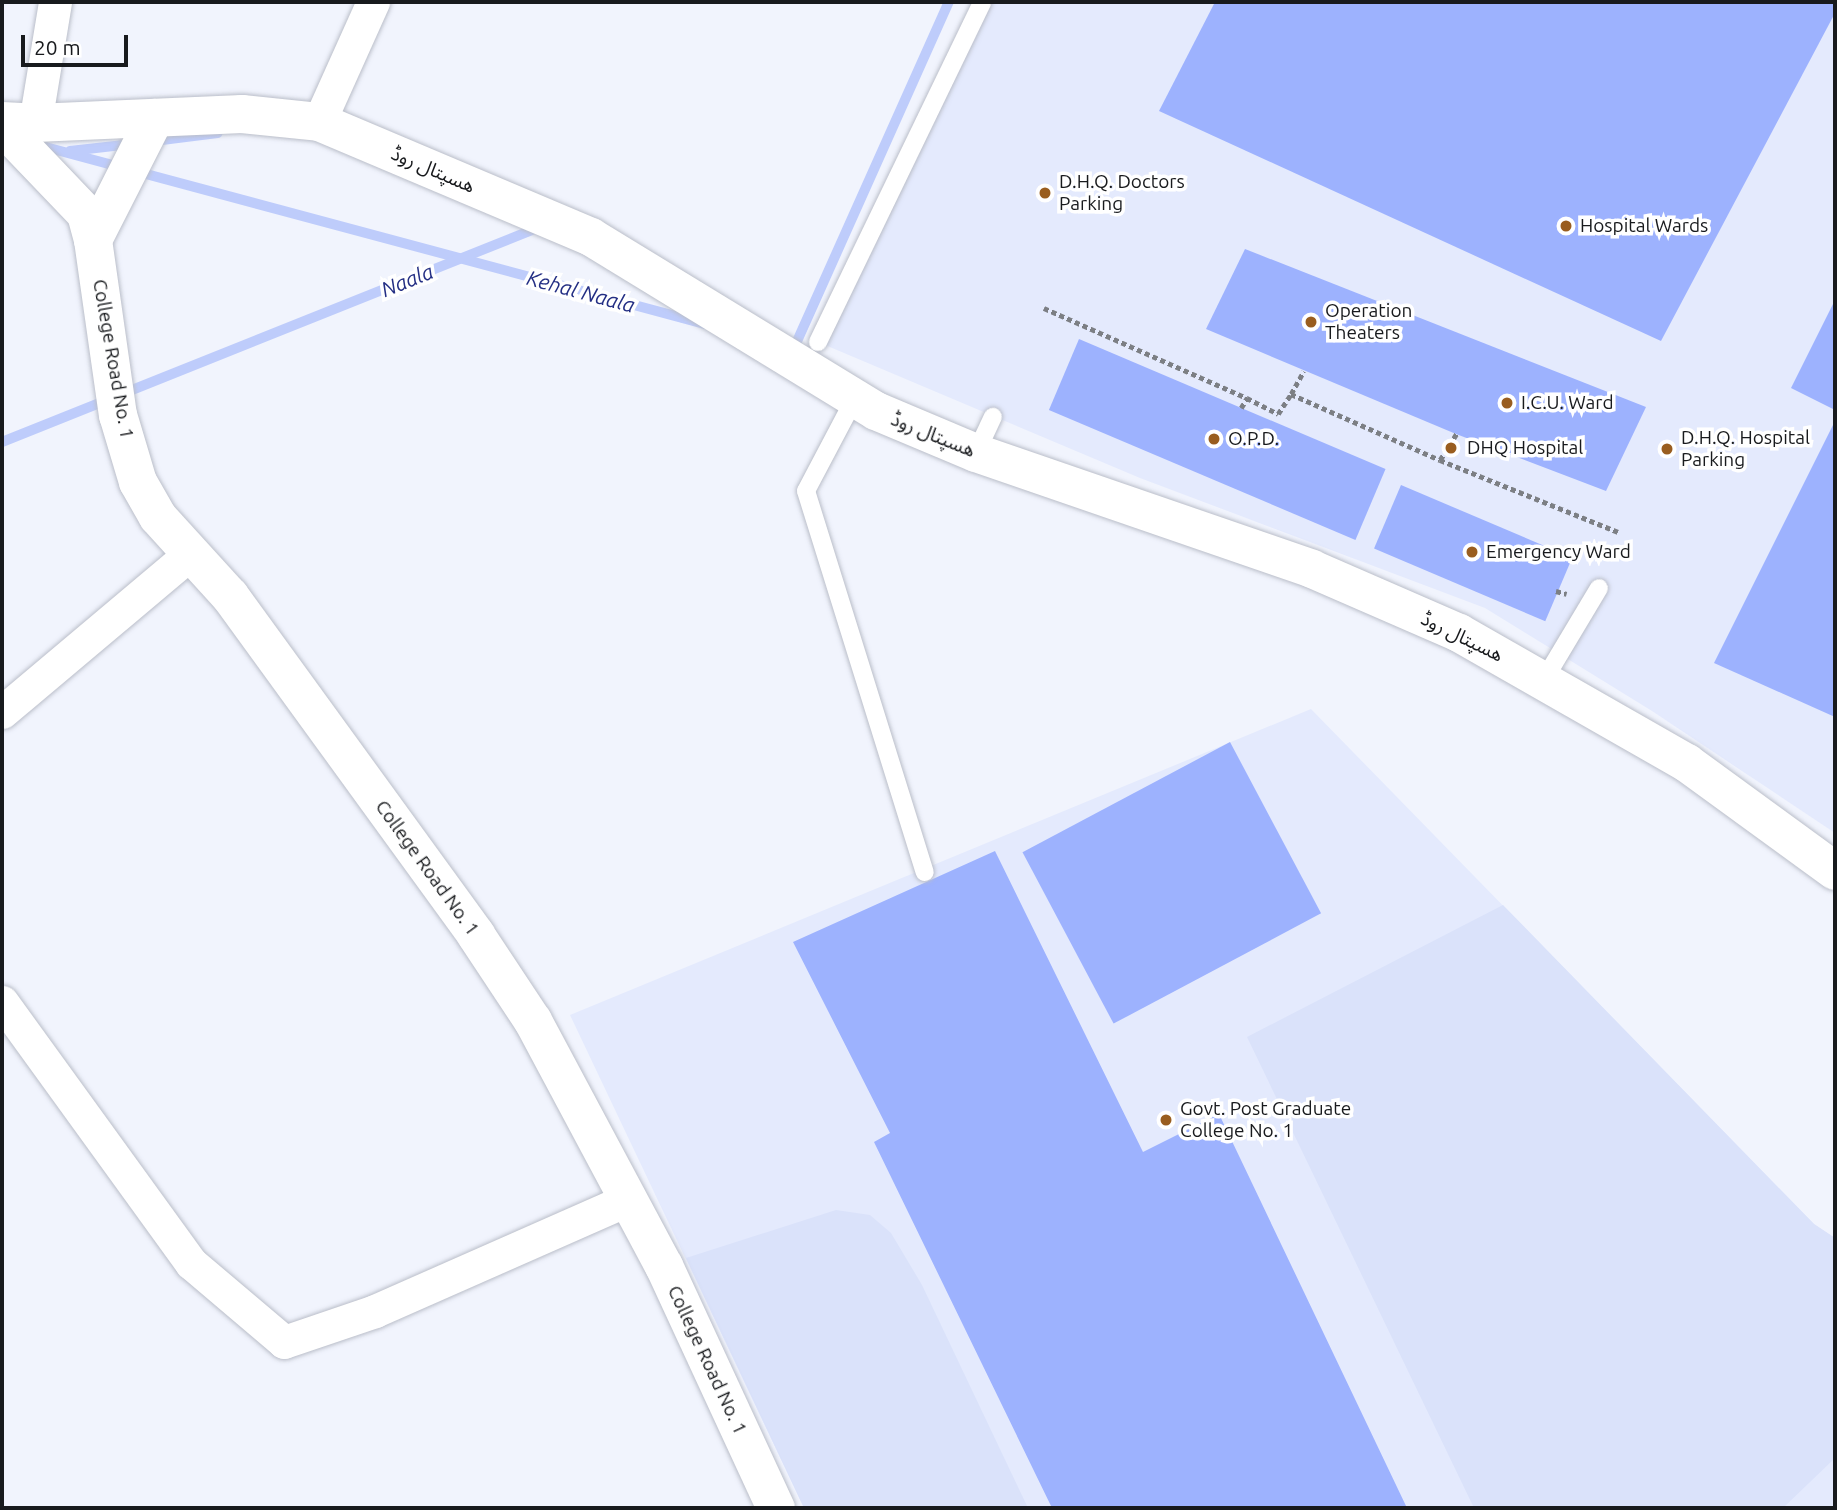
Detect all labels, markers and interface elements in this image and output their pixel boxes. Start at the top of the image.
scale bar [24,21,131,65]
text: 20 m [34,35,81,59]
street label: ھسپتال روڈ [388,142,478,198]
place label: D.H.Q. Doctors Parking [1059,171,1185,215]
marker: D.H.Q. Doctors Parking [1037,185,1053,201]
place label: Hospital Wards [1580,215,1708,237]
marker: Hospital Wards [1558,218,1574,234]
water label: Naala [377,258,437,302]
water label: Kehal Naala [524,264,638,318]
street label: College Road No. 1 [88,278,138,440]
place label: Operation Theaters [1325,300,1412,344]
marker: Operation Theaters [1303,314,1319,330]
place label: I.C.U. Ward [1521,392,1614,414]
marker: I.C.U. Ward [1499,395,1515,411]
street label: ھسپتال روڈ [888,408,978,462]
place label: D.H.Q. Hospital Parking [1681,427,1810,471]
place label: O.P.D. [1228,428,1279,450]
marker: O.P.D. [1206,431,1222,447]
place label: DHQ Hospital [1467,437,1583,459]
marker: DHQ Hospital [1441,438,1461,458]
marker: D.H.Q. Hospital Parking [1659,441,1675,457]
place label: Emergency Ward [1486,541,1631,563]
marker: Emergency Ward [1464,544,1480,560]
street label: ھسپتال روڈ [1417,607,1507,667]
street label: College Road No. 1 [370,796,484,940]
place label: Govt. Post Graduate College No. 1 [1180,1098,1351,1142]
marker: Govt. Post Graduate College No. 1 [1158,1112,1174,1128]
street label: College Road No. 1 [663,1282,751,1438]

